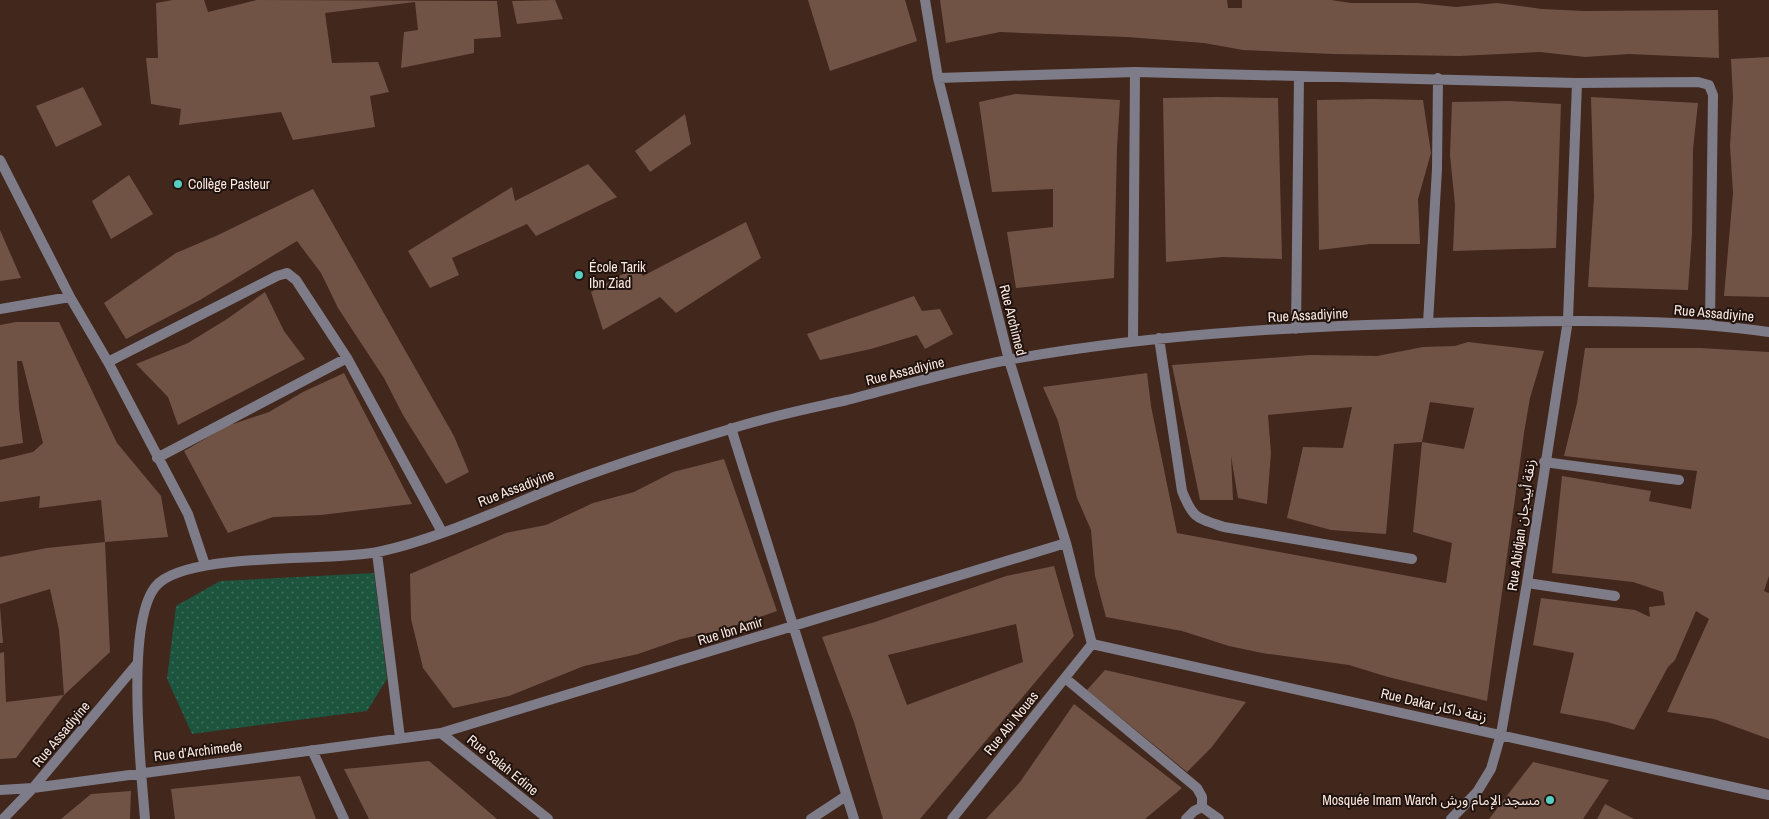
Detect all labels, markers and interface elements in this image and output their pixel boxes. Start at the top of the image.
place label: Collège Pasteur [188,175,270,193]
marker: Collège Pasteur [172,178,184,190]
place label: École Tarik Ibn Ziad [589,258,646,292]
marker: École Tarik Ibn Ziad [573,269,585,281]
street label: Rue Archimed [995,283,1031,357]
street label: Rue Assadiyine [1673,301,1755,325]
street label: Rue Assadiyine [1267,304,1349,326]
street label: Rue Assadiyine [864,353,946,389]
street label: Rue Abidjan زنقة أبيدجان [1503,458,1539,592]
street label: Rue Assadiyine [475,465,557,511]
street label: Rue Ibn Amir [695,613,765,649]
street label: Rue Dakar زنقة داكار [1379,684,1489,726]
street label: Rue Abi Nouas [980,687,1042,759]
street label: Rue Assadiyine [28,697,94,771]
street label: Rue Salah Edine [464,731,542,799]
street label: Rue d’Archimede [153,737,243,765]
place label: Mosquée Imam Warch مسجد الإمام ورش [1322,791,1540,811]
marker: Mosquée Imam Warch مسجد الإمام ورش [1544,794,1556,806]

